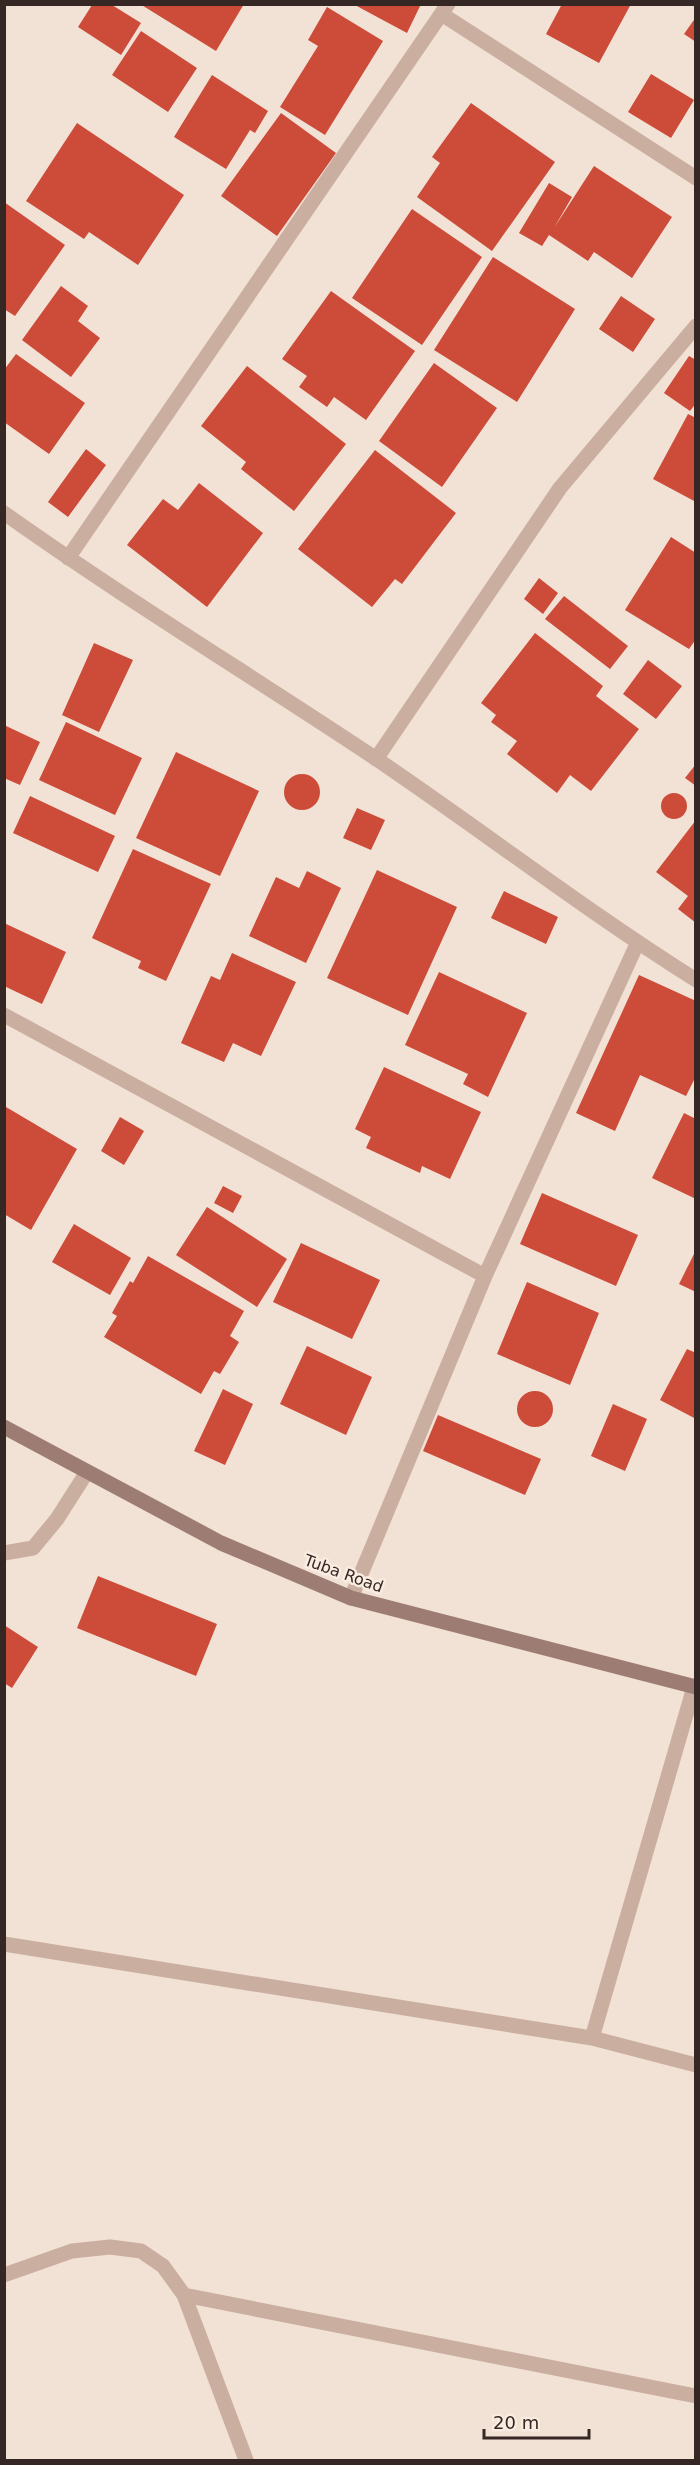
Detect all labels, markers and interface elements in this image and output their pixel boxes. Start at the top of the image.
street label: Tuba Road [301,1550,386,1597]
scale bar [484,2402,589,2440]
text: 20 m [493,2412,539,2433]

